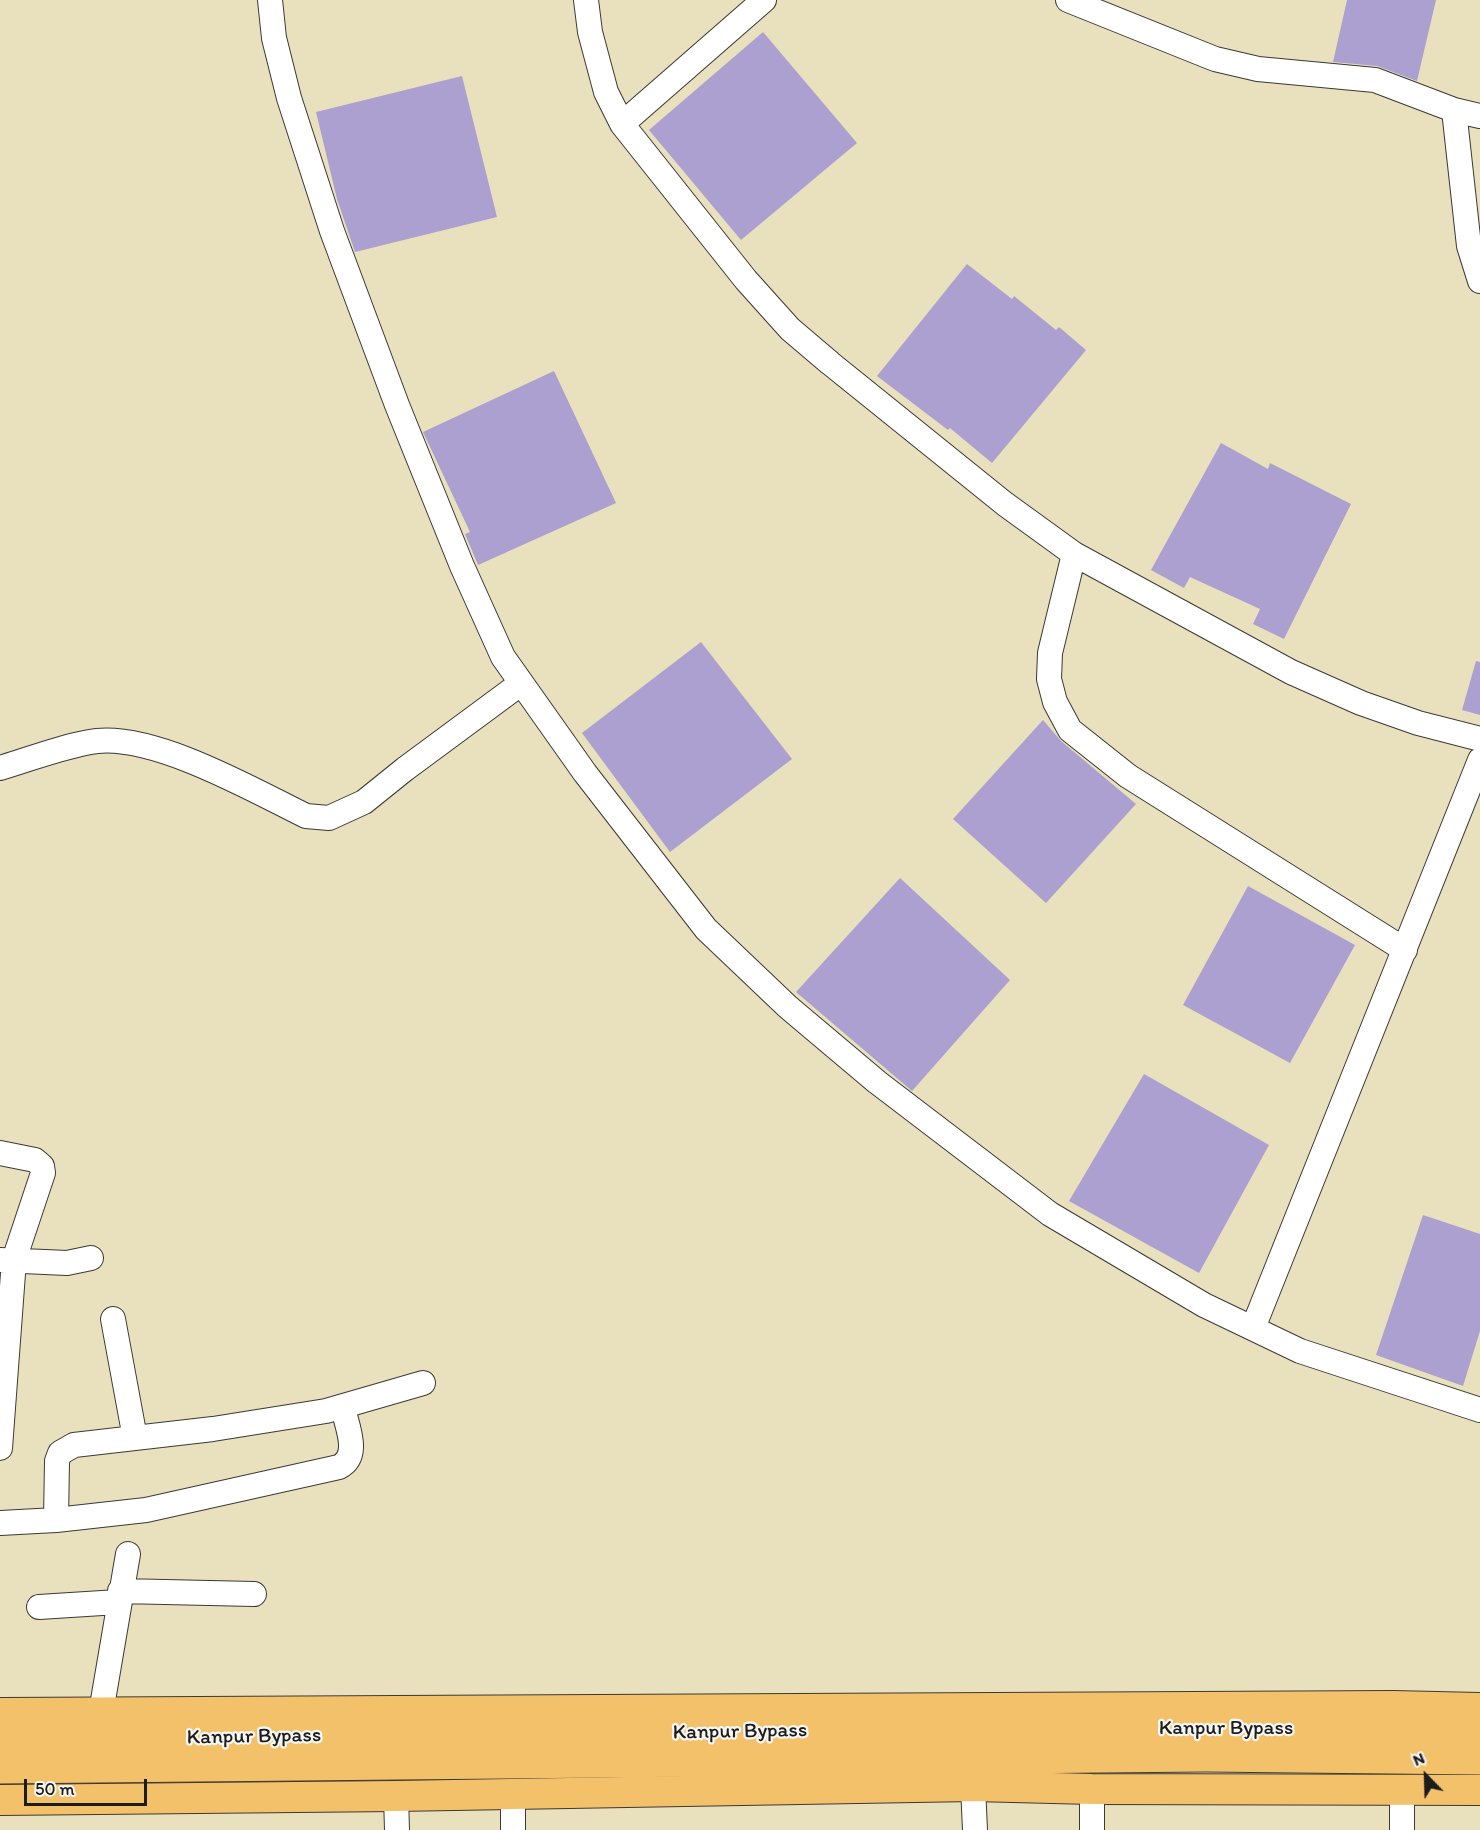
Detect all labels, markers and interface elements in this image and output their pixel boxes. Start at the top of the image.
street label: Kanpur Bypass [1159,1716,1293,1742]
street label: Kanpur Bypass [673,1718,807,1746]
street label: Kanpur Bypass [187,1723,321,1751]
north arrow [1396,1746,1456,1806]
text: N [1410,1748,1427,1770]
scale bar [27,1767,150,1805]
text: 50 m [35,1778,75,1800]

